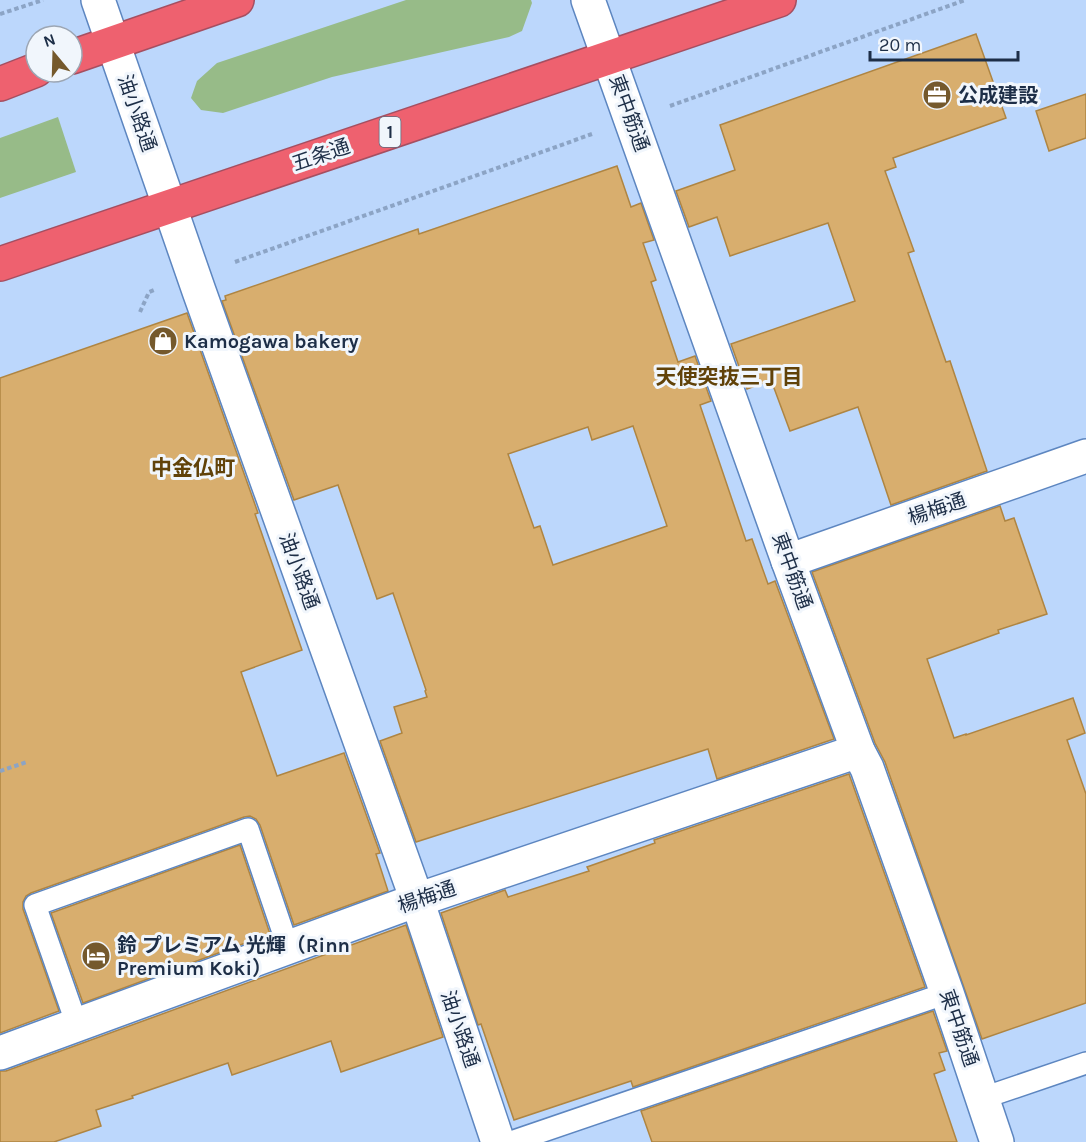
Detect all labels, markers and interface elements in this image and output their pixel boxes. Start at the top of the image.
north arrow [24,24,84,84]
scale bar [870,24,1018,62]
text: N [41,29,58,51]
text: 20 m [879,34,921,56]
street label: 油小路通 [113,71,161,155]
street label: 東中筋通 [605,71,653,155]
office icon: 公成建設 [921,79,953,111]
place label: 公成建設 [958,84,1038,107]
road number: 1 [380,117,400,147]
street label: 五条通 [289,134,353,176]
shop icon: Kamogawa bakery [147,325,179,357]
place label: Kamogawa bakery [184,330,359,353]
district label: 天使突抜三丁目 [656,365,803,389]
district label: 中金仏町 [151,456,235,480]
street label: 楊梅通 [905,488,969,530]
street label: 油小路通 [275,529,323,613]
street label: 東中筋通 [768,529,816,613]
street label: 楊梅通 [395,876,459,918]
place label: 鈴 プレミアム 光輝（Rinn Premium Koki） [117,934,350,980]
hotel icon: 鈴 プレミアム 光輝（Rinn Premium Koki） [80,940,112,972]
street label: 東中筋通 [935,986,983,1070]
street label: 油小路通 [436,987,484,1071]

